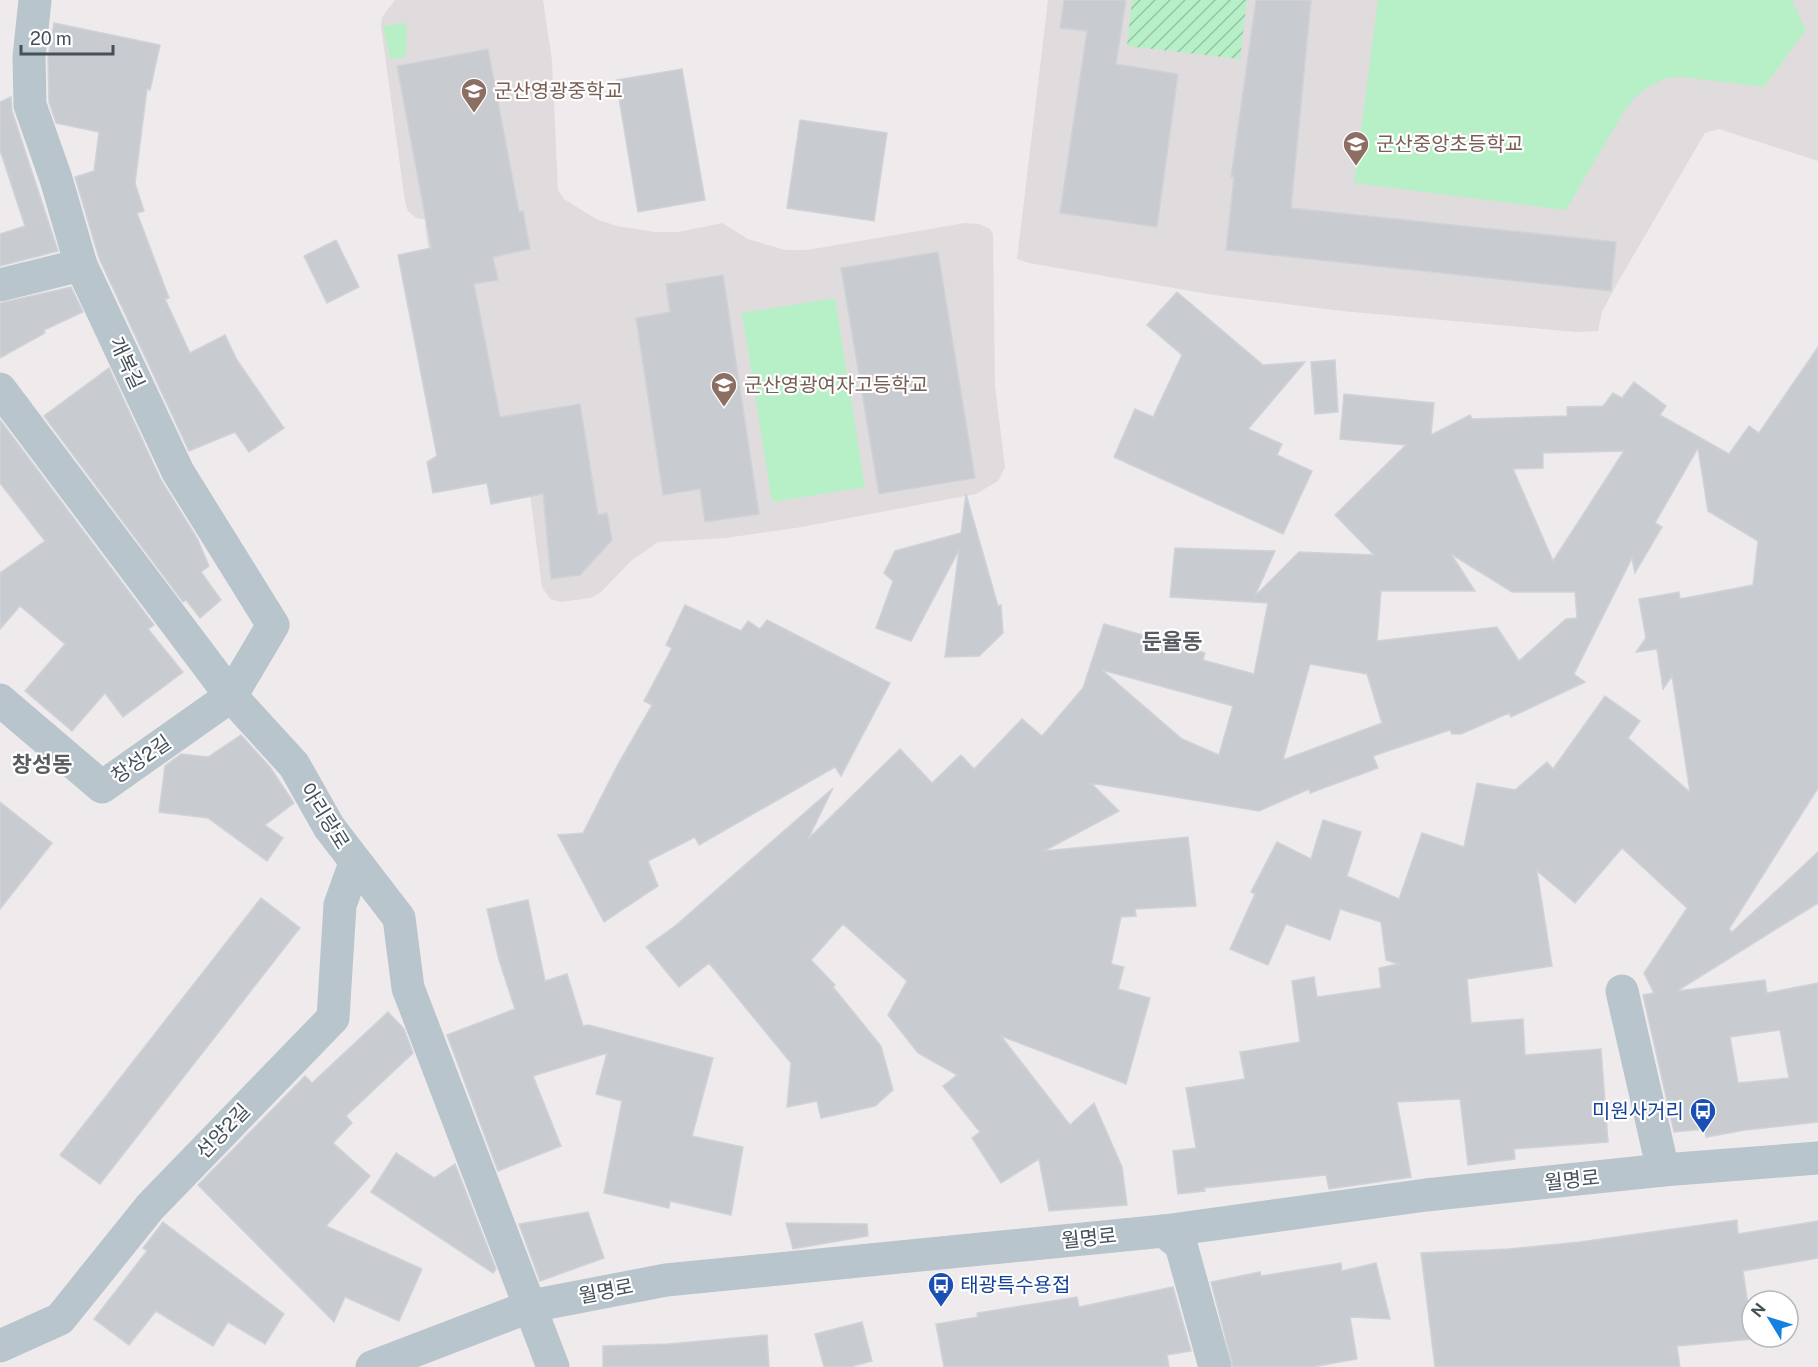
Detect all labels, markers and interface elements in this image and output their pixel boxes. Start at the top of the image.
scale bar [21,18,112,56]
text: 20 m [30,28,72,49]
school or university icon: 군산영광중학교 [459,76,489,114]
place label: 군산영광중학교 [494,79,623,103]
school or university icon: 군산중앙초등학교 [1341,129,1371,167]
place label: 군산중앙초등학교 [1376,132,1523,156]
street label: 개복길 [104,333,150,393]
school or university icon: 군산영광여자고등학교 [709,370,739,408]
place label: 군산영광여자고등학교 [744,373,928,397]
district label: 둔율동 [1142,628,1202,654]
street label: 창성2길 [107,730,175,788]
district label: 창성동 [12,751,72,777]
street label: 아리랑로 [295,778,355,854]
bus stop icon: 미원사거리 [1688,1096,1718,1134]
street label: 선양2길 [191,1099,255,1163]
place label: 미원사거리 [1592,1099,1684,1123]
street label: 월명로 [1543,1165,1601,1195]
street label: 월명로 [1060,1223,1118,1253]
bus stop icon: 태광특수용접 [926,1270,956,1308]
place label: 태광특수용접 [960,1273,1070,1297]
street label: 월명로 [577,1274,635,1308]
north arrow [1740,1289,1800,1349]
text: N [1747,1299,1770,1321]

